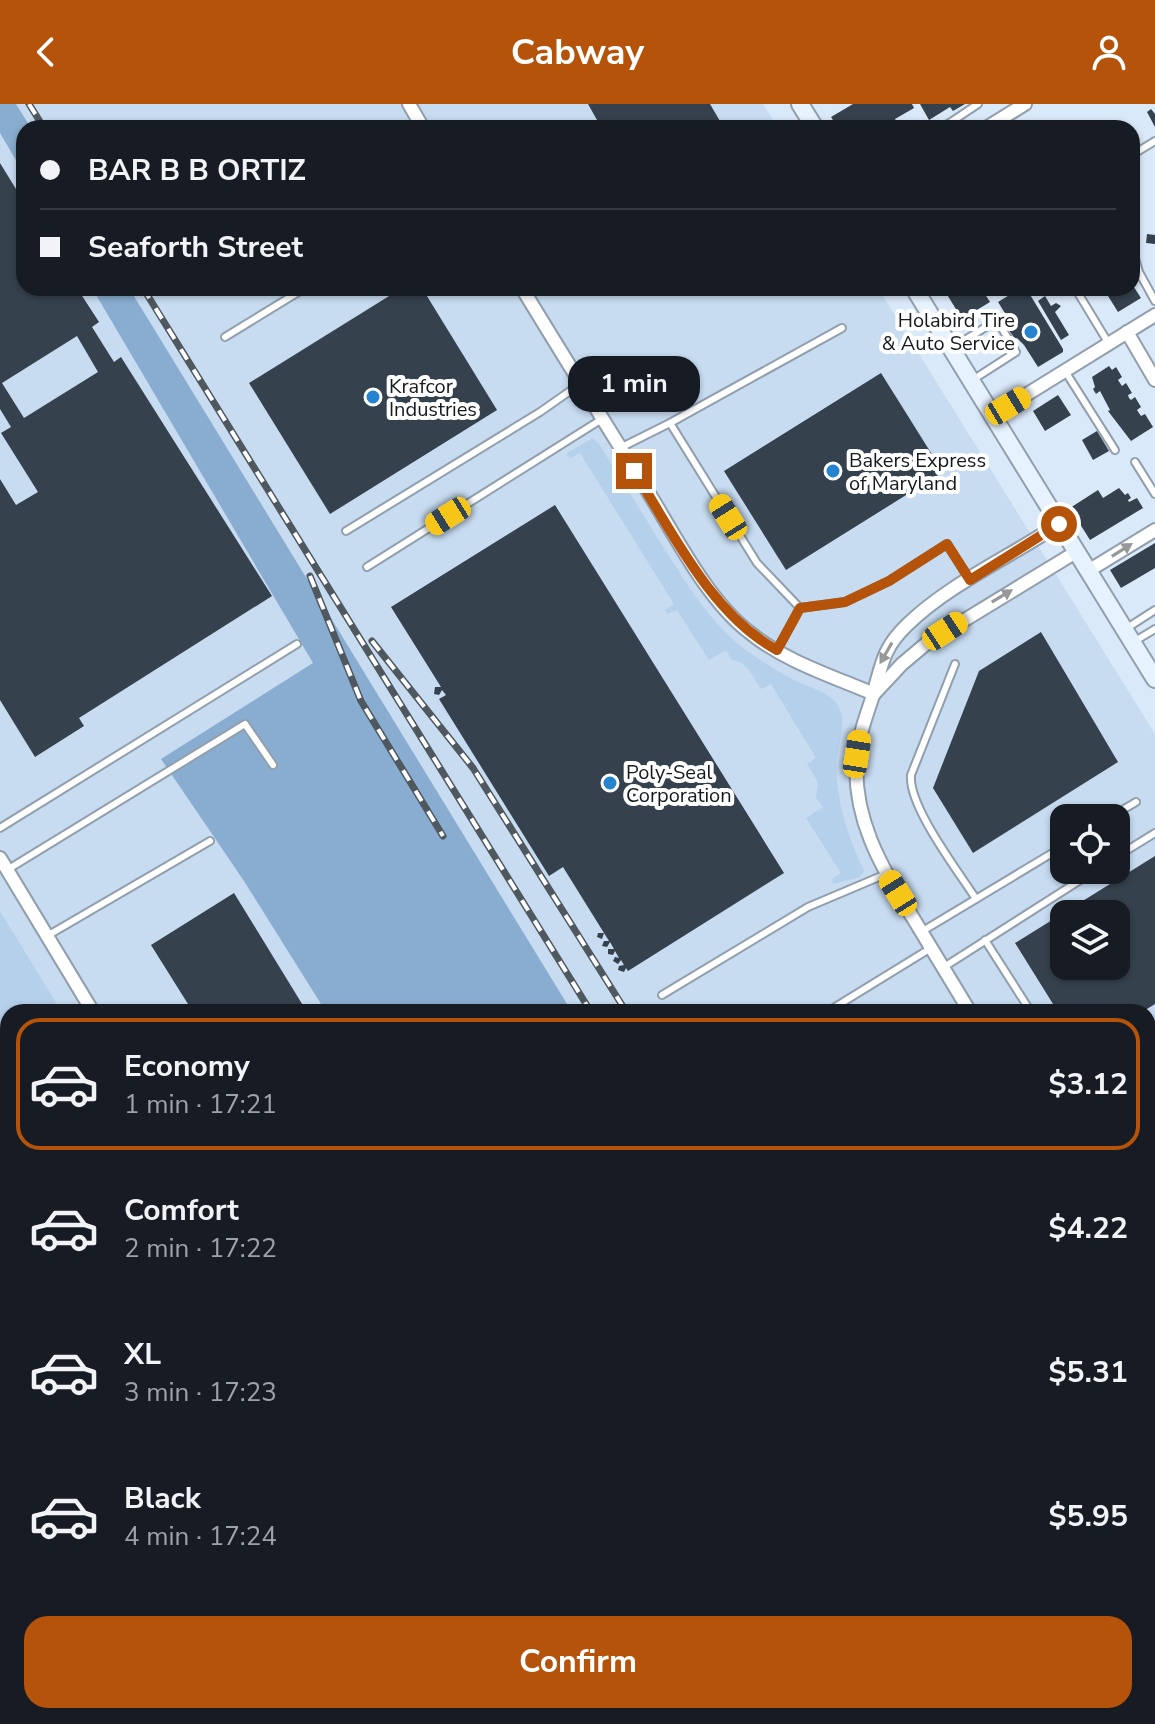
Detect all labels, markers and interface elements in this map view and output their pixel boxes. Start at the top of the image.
text: Cabway [511,28,644,77]
icon: back [24,30,68,74]
icon: person [1087,30,1131,74]
text: BAR B B ORTIZ [88,150,306,191]
text: Seaforth Street [88,227,303,268]
place label: Holabird Tire & Auto Service [882,307,1015,357]
marker: Holabird Tire & Auto Service [1022,323,1040,341]
callout: 1 min [568,355,700,411]
text: 1 min [600,366,668,401]
place label: Krafcor Industries [389,373,477,423]
car [981,383,1035,429]
marker: Krafcor Industries [364,388,382,406]
place label: Bakers Express of Maryland [849,447,986,497]
route end [616,453,652,489]
marker: Bakers Express of Maryland [824,462,842,480]
car [705,490,751,544]
car [421,493,475,539]
route start [1041,506,1077,542]
one-way arrow [1111,543,1132,558]
one-way arrow [991,590,1013,604]
car [918,608,972,654]
one-way arrow [880,642,894,664]
car [841,728,873,780]
place label: Poly-Seal Corporation [626,759,732,809]
marker: Poly-Seal Corporation [601,774,619,792]
map controls [1050,804,1130,980]
button: locate [1050,804,1130,884]
car [875,866,921,920]
button: layers [1050,900,1130,980]
text: Economy [124,1046,250,1087]
icon: car [28,1048,100,1120]
text: $3.12 [1049,1064,1128,1105]
text: 1 min · 17:21 [124,1087,277,1122]
text: Comfort [124,1190,239,1231]
icon: car [28,1192,100,1264]
text: $4.22 [1049,1208,1128,1249]
text: 2 min · 17:22 [124,1231,277,1266]
text: XL [124,1334,161,1375]
icon: car [28,1336,100,1408]
text: $5.31 [1049,1352,1128,1393]
text: 3 min · 17:23 [124,1375,277,1410]
text: Black [124,1478,201,1519]
icon: car [28,1480,100,1552]
text: $5.95 [1049,1496,1128,1537]
text: 4 min · 17:24 [124,1519,277,1554]
button: Confirm [24,1616,1132,1708]

